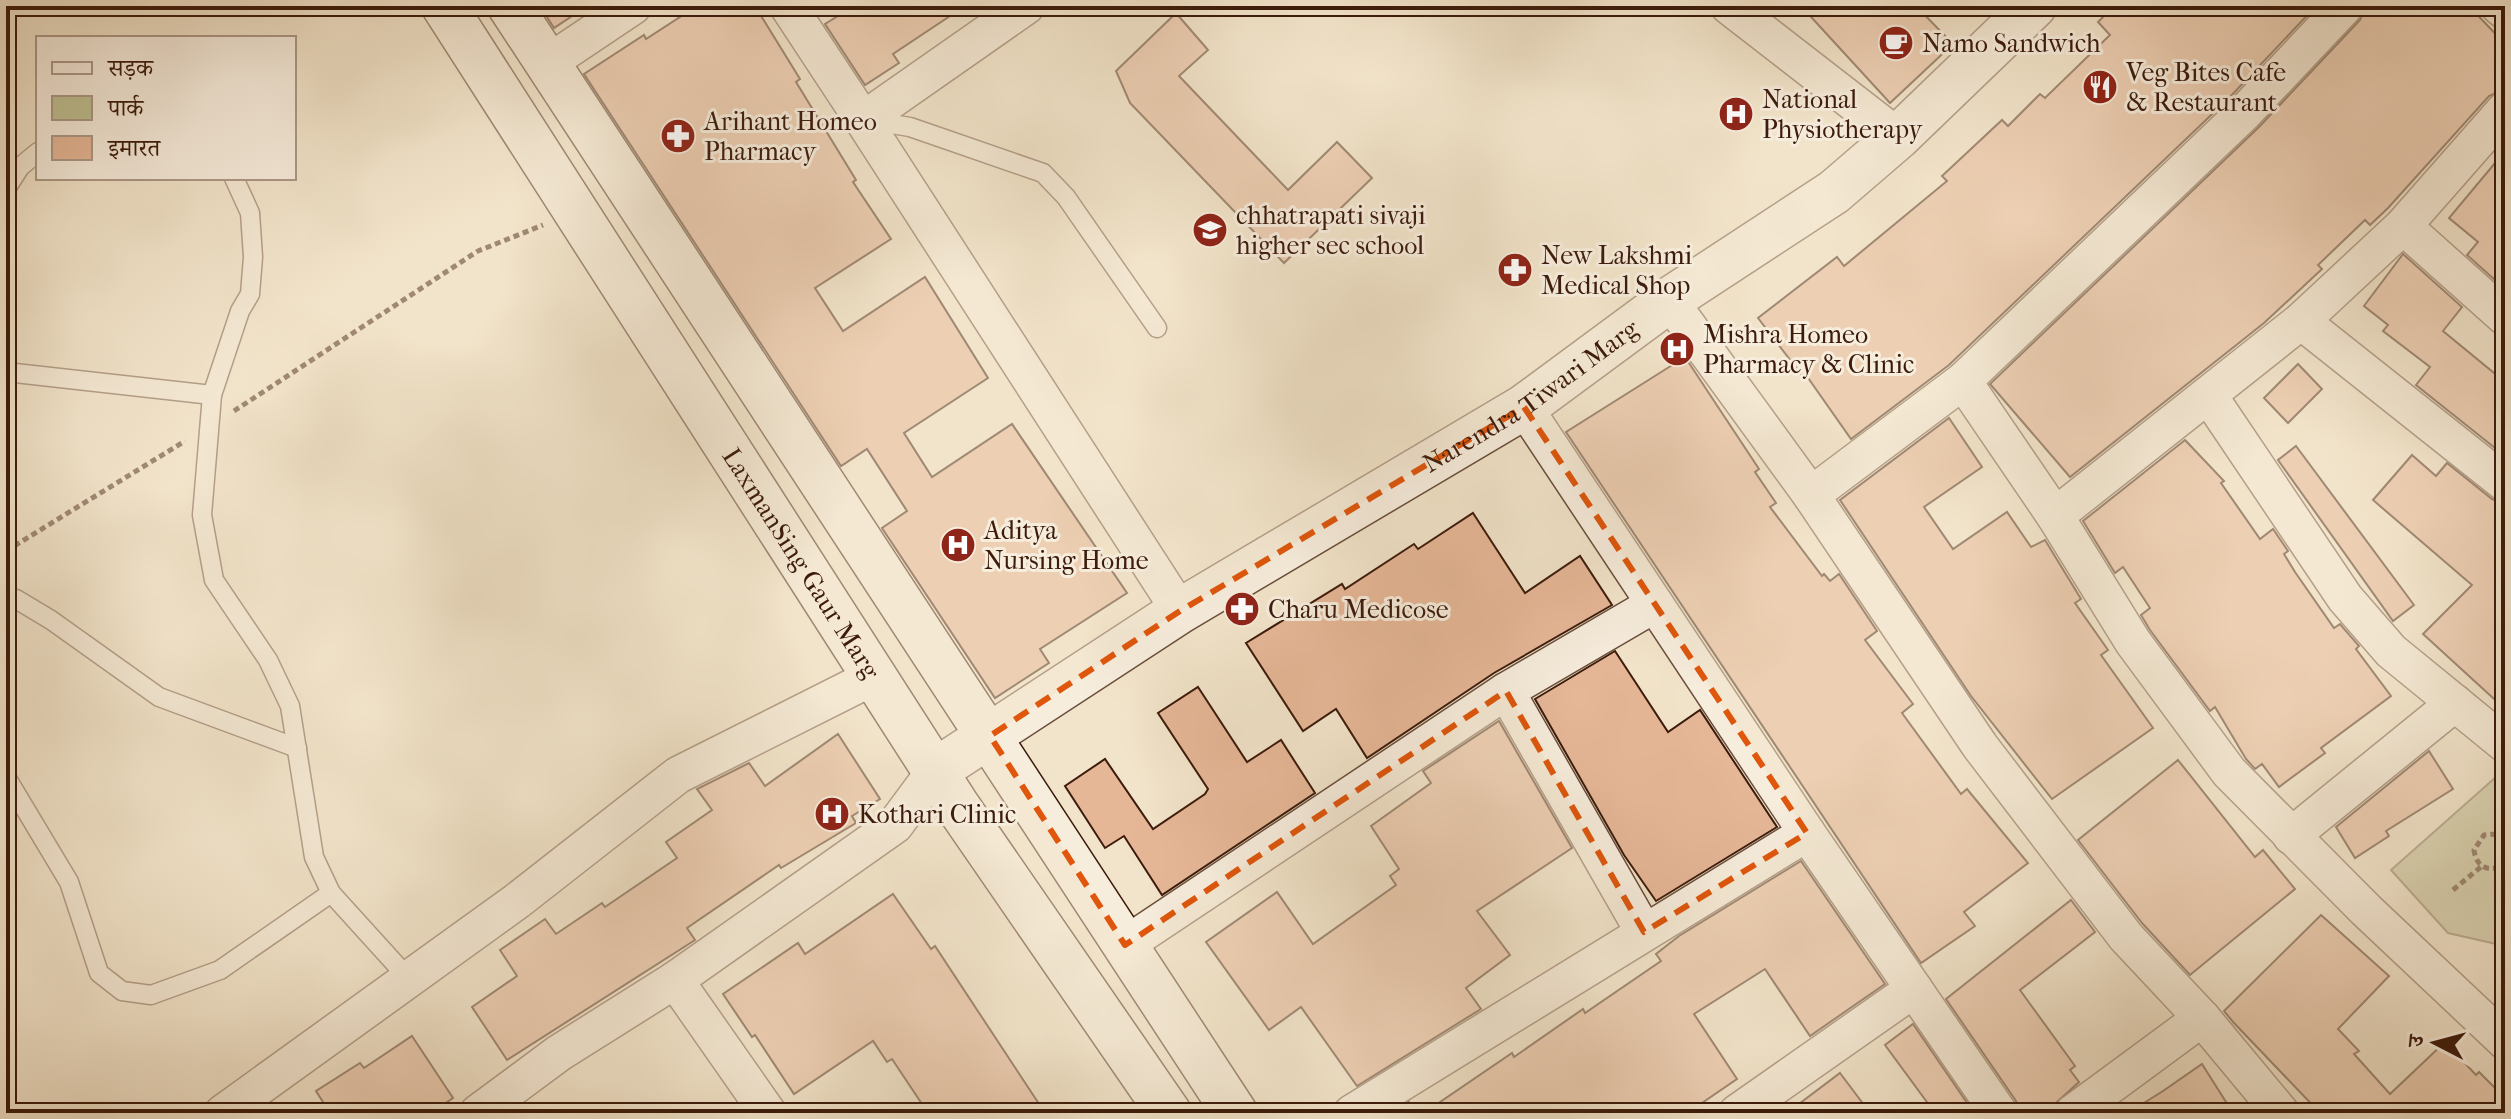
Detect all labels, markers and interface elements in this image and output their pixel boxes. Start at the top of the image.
cafe icon: Namo Sandwich [1877,24,1915,62]
place label: Namo Sandwich [1922,28,2101,59]
legend [36,36,296,180]
text: सड़क [107,54,155,82]
place label: Veg Bites Cafe & Restaurant [2125,57,2286,118]
restaurant icon: Veg Bites Cafe & Restaurant [2081,68,2119,106]
place label: National Physiotherapy [1762,84,1923,145]
text: पार्क [107,94,145,122]
hospital icon: National Physiotherapy [1717,95,1755,133]
place label: Arihant Homeo Pharmacy [703,106,877,167]
pharmacy icon: Arihant Homeo Pharmacy [659,117,697,155]
text: इमारत [107,134,161,162]
place label: chhatrapati sivaji higher sec school [1236,200,1426,261]
school or university icon: chhatrapati sivaji higher sec school [1191,211,1229,249]
place label: New Lakshmi Medical Shop [1541,240,1693,301]
pharmacy icon: New Lakshmi Medical Shop [1496,251,1534,289]
street label: Narendra Tiwari Marg [1417,312,1645,479]
place label: Mishra Homeo Pharmacy & Clinic [1703,319,1914,380]
hospital icon: Mishra Homeo Pharmacy & Clinic [1658,330,1696,368]
street label: LaxmanSing Gaur Marg [716,442,888,685]
place label: Aditya Nursing Home [983,515,1149,576]
hospital icon: Aditya Nursing Home [939,526,977,564]
pharmacy icon: Charu Medicose [1223,590,1261,628]
place label: Charu Medicose [1268,594,1449,625]
hospital icon: Kothari Clinic [813,795,851,833]
place label: Kothari Clinic [858,799,1016,830]
north arrow [2395,1003,2475,1083]
text: उ [2402,1032,2430,1050]

